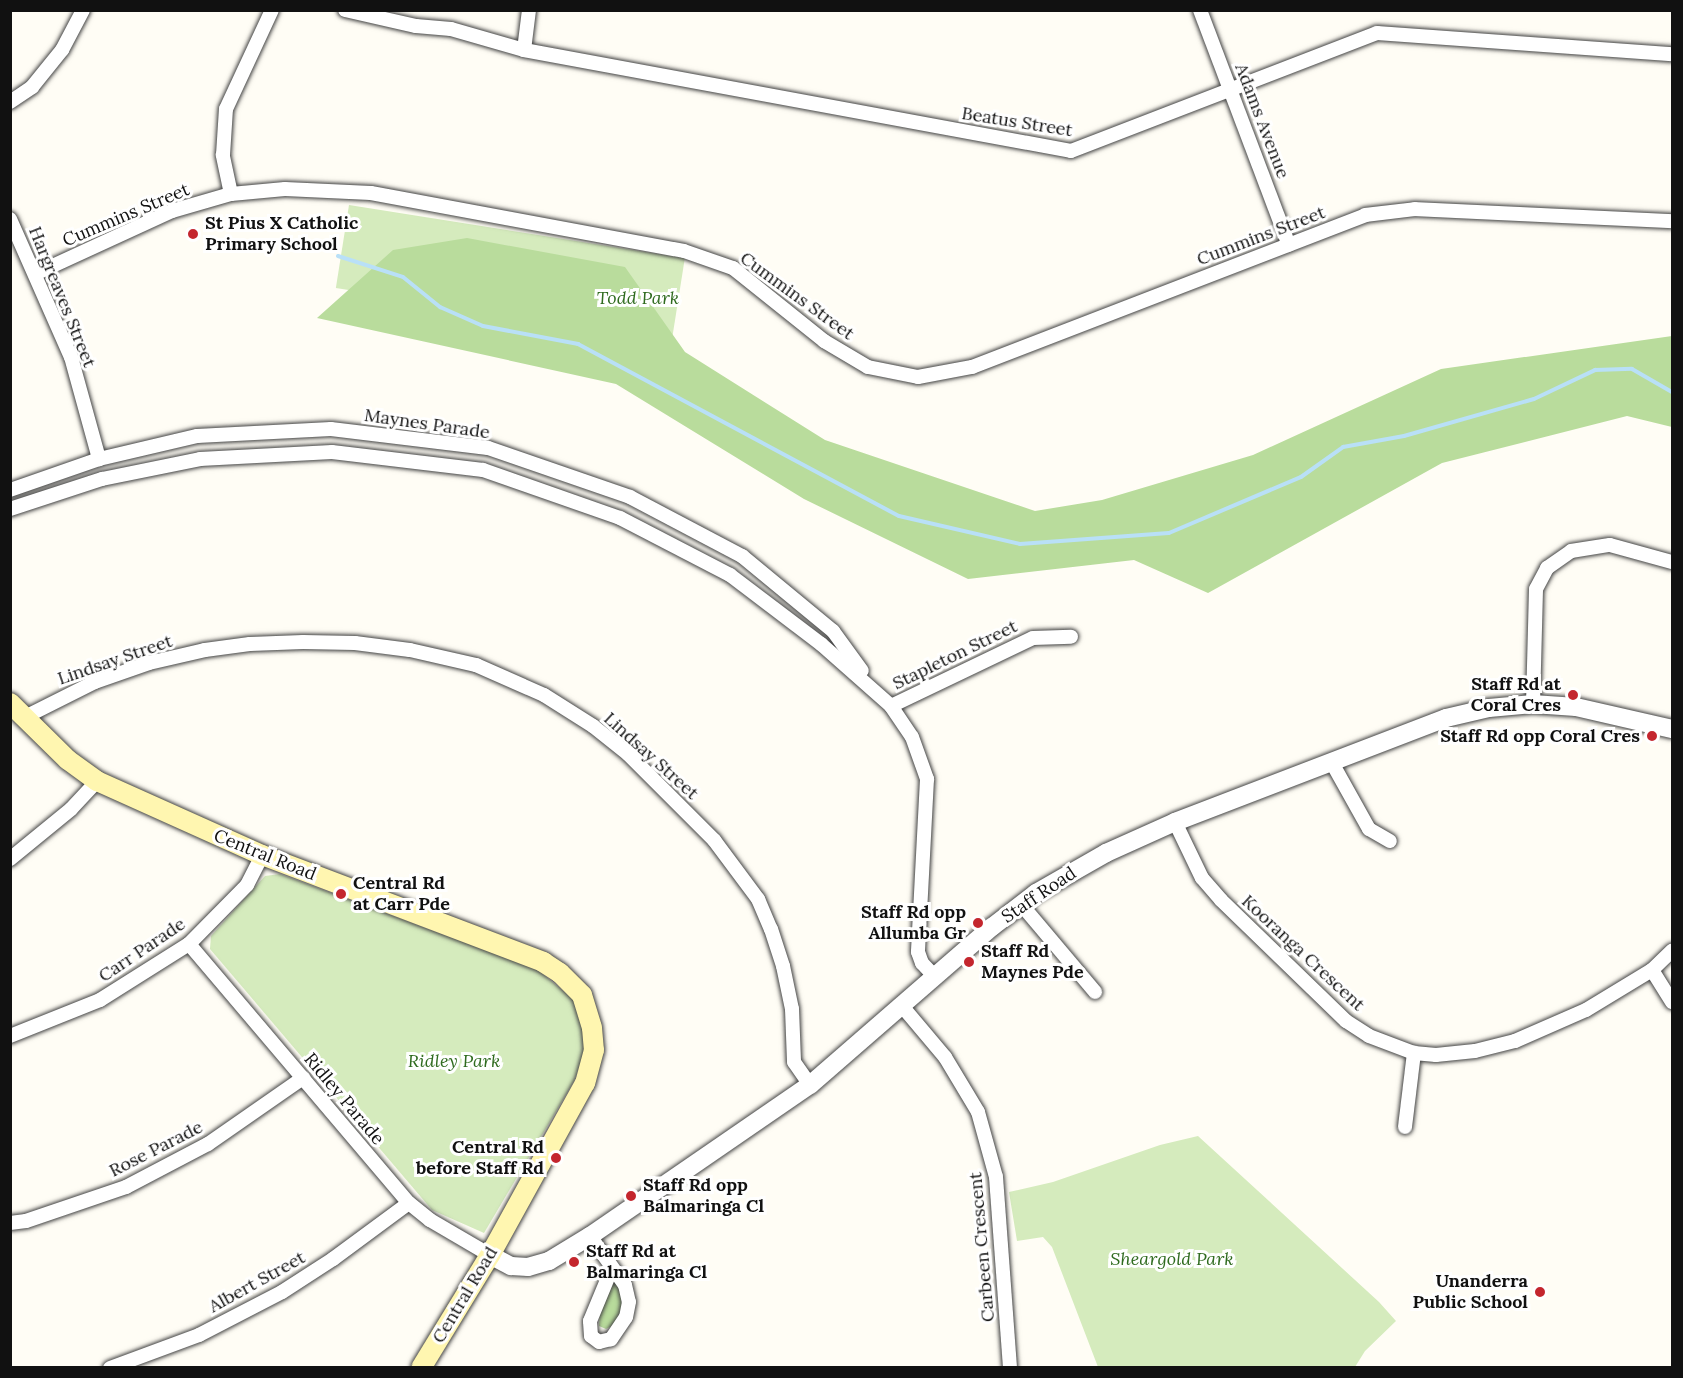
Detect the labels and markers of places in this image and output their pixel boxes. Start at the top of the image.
place label: St Pius X Catholic Primary School [205,213,358,256]
marker: St Pius X Catholic Primary School [186,227,200,241]
place label: Staff Rd at Coral Cres [1471,674,1561,716]
marker: Staff Rd at Coral Cres [1566,688,1580,702]
place label: Staff Rd opp Coral Cres [1440,725,1640,747]
marker: Staff Rd opp Coral Cres [1645,729,1659,743]
place label: Central Rd at Carr Pde [353,873,450,916]
marker: Central Rd at Carr Pde [334,887,348,901]
place label: Staff Rd opp Allumba Gr [861,902,966,944]
marker: Staff Rd opp Allumba Gr [971,916,985,930]
place label: Staff Rd Maynes Pde [981,941,1084,984]
marker: Staff Rd Maynes Pde [962,955,976,969]
place label: Central Rd before Staff Rd [416,1137,544,1180]
marker: Central Rd before Staff Rd [549,1151,563,1165]
place label: Staff Rd opp Balmaringa Cl [643,1175,764,1218]
marker: Staff Rd opp Balmaringa Cl [624,1189,638,1203]
place label: Staff Rd at Balmaringa Cl [586,1241,707,1284]
marker: Staff Rd at Balmaringa Cl [567,1255,581,1269]
place label: Unanderra Public School [1412,1271,1528,1314]
marker: Unanderra Public School [1533,1285,1547,1299]

